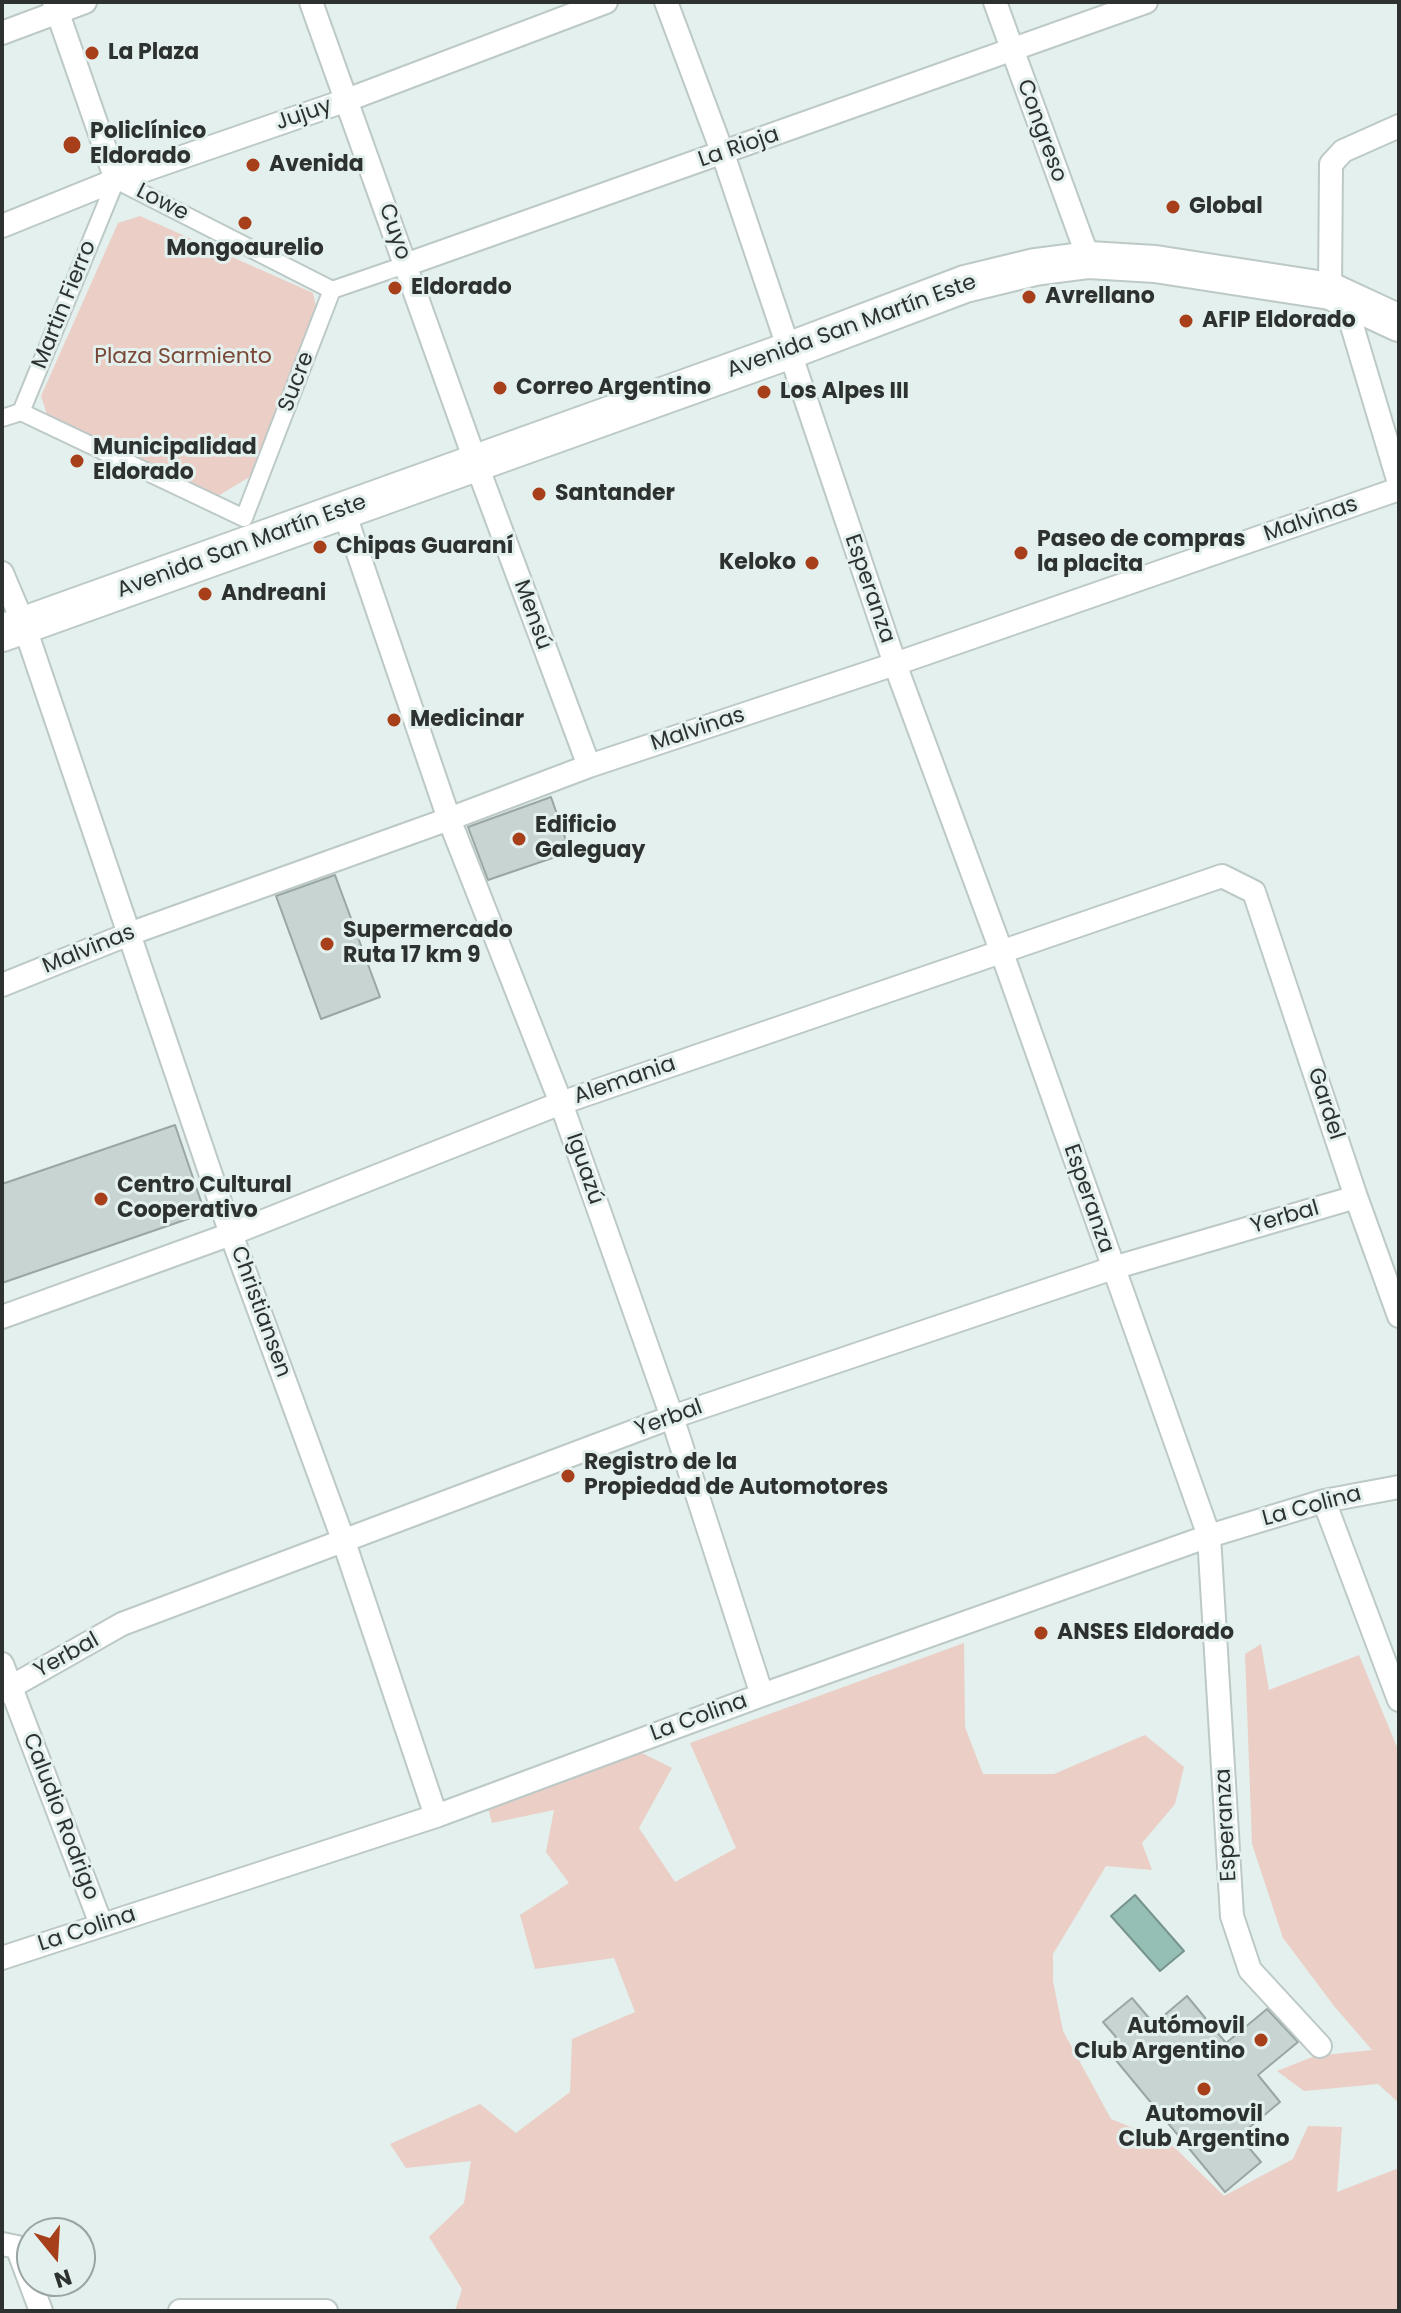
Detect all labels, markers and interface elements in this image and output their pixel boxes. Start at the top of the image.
place label: La Plaza [108,40,199,66]
marker: La Plaza [83,44,101,62]
street label: Congreso [1010,76,1072,186]
street label: Jujuy [272,93,336,137]
place label: Policlínico Eldorado [90,119,206,170]
street label: La Rioja [695,122,783,174]
marker: Policlínico Eldorado [61,134,83,156]
place label: Avenida [269,152,364,178]
marker: Avenida [244,156,262,174]
street label: Lowe [131,179,193,227]
place label: Global [1189,194,1263,220]
marker: Global [1164,198,1182,216]
street label: Cuyo [372,201,416,263]
marker: Mongoaurelio [236,214,254,232]
place label: Mongoaurelio [166,236,324,262]
street label: Martin Fierro [27,237,103,373]
street label: Avenida San Martín Este [724,270,980,384]
place label: Eldorado [411,275,512,301]
marker: Eldorado [386,279,404,297]
place label: Avrellano [1045,284,1155,310]
marker: Avrellano [1020,288,1038,306]
place label: AFIP Eldorado [1202,308,1356,334]
marker: AFIP Eldorado [1177,312,1195,330]
park label: Plaza Sarmiento [94,344,272,370]
street label: Sucre [274,348,320,416]
place label: Correo Argentino [516,375,711,401]
marker: Correo Argentino [491,379,509,397]
place label: Los Alpes III [780,379,909,405]
marker: Los Alpes III [755,383,773,401]
place label: Municipalidad Eldorado [93,435,257,486]
marker: Municipalidad Eldorado [68,452,86,470]
place label: Santander [555,481,675,507]
marker: Santander [530,485,548,503]
street label: Avenida San Martín Este [114,490,370,604]
street label: Malvinas [1261,492,1361,548]
place label: Paseo de compras la placita [1037,527,1246,578]
street label: Esperanza [838,531,900,647]
place label: Chipas Guaraní [336,534,514,560]
marker: Chipas Guaraní [311,538,329,556]
marker: Paseo de compras la placita [1012,544,1030,562]
place label: Keloko [719,550,796,576]
marker: Keloko [803,554,821,572]
street label: Mensú [507,577,557,653]
place label: Andreani [221,581,326,607]
marker: Andreani [196,585,214,603]
street label: Malvinas [648,702,748,758]
place label: Medicinar [410,707,524,733]
marker: Medicinar [385,711,403,729]
place label: Edificio Galeguay [535,813,645,864]
marker: Edificio Galeguay [510,830,528,848]
place label: Supermercado Ruta 17 km 9 [343,918,513,970]
street label: Malvinas [39,920,139,980]
marker: Supermercado Ruta 17 km 9 [318,935,336,953]
street label: Alemania [571,1051,679,1111]
street label: Gardel [1301,1065,1349,1143]
street label: Iguazú [560,1130,608,1208]
street label: Esperanza [1057,1141,1119,1257]
place label: Centro Cultural Cooperativo [117,1173,292,1224]
marker: Centro Cultural Cooperativo [92,1190,110,1208]
street label: Yerbal [1248,1196,1322,1240]
street label: Christiansen [224,1243,296,1381]
street label: Yerbal [632,1395,706,1443]
place label: Registro de la Propiedad de Automotores [584,1450,888,1502]
marker: Registro de la Propiedad de Automotores [559,1467,577,1485]
street label: La Colina [1260,1481,1364,1533]
place label: ANSES Eldorado [1057,1620,1234,1646]
marker: ANSES Eldorado [1032,1624,1050,1642]
street label: Yerbal [30,1628,104,1684]
street label: La Colina [647,1688,751,1748]
street label: Caludio Rodrigo [16,1730,104,1904]
street label: Esperanza [1211,1768,1243,1882]
street label: La Colina [35,1902,139,1958]
place label: Autómovil Club Argentino [1074,2014,1245,2066]
marker: Autómovil Club Argentino [1252,2031,1270,2049]
marker: Automovil Club Argentino [1195,2080,1213,2098]
place label: Automovil Club Argentino [1119,2102,1289,2154]
north arrow [16,2217,96,2297]
text: N [50,2261,76,2296]

